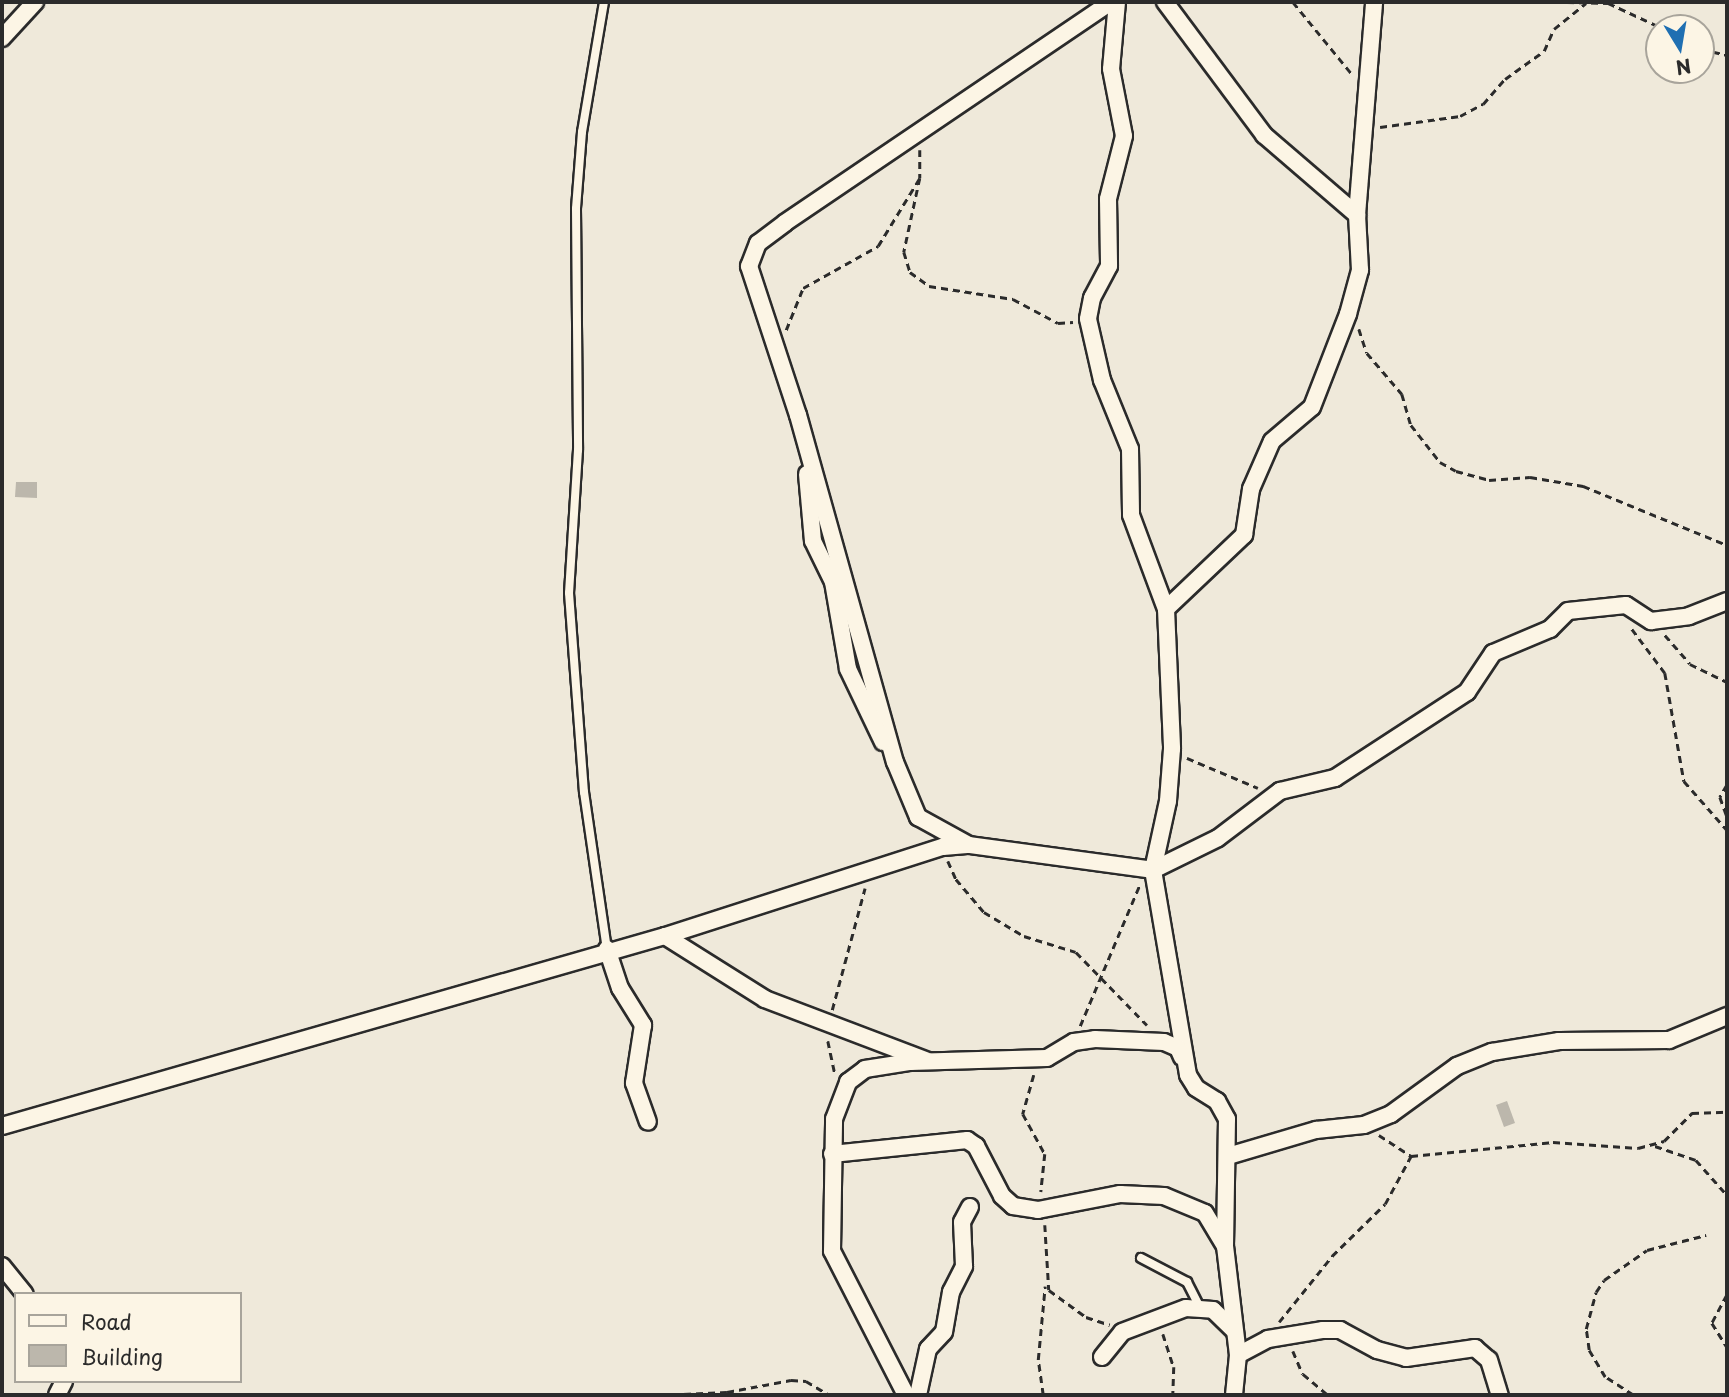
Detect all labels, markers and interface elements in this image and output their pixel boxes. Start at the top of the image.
north arrow [1645,14,1715,84]
text: N [1674,52,1694,83]
legend [14,1292,242,1383]
text: Road [81,1305,132,1337]
text: Building [81,1340,163,1372]

